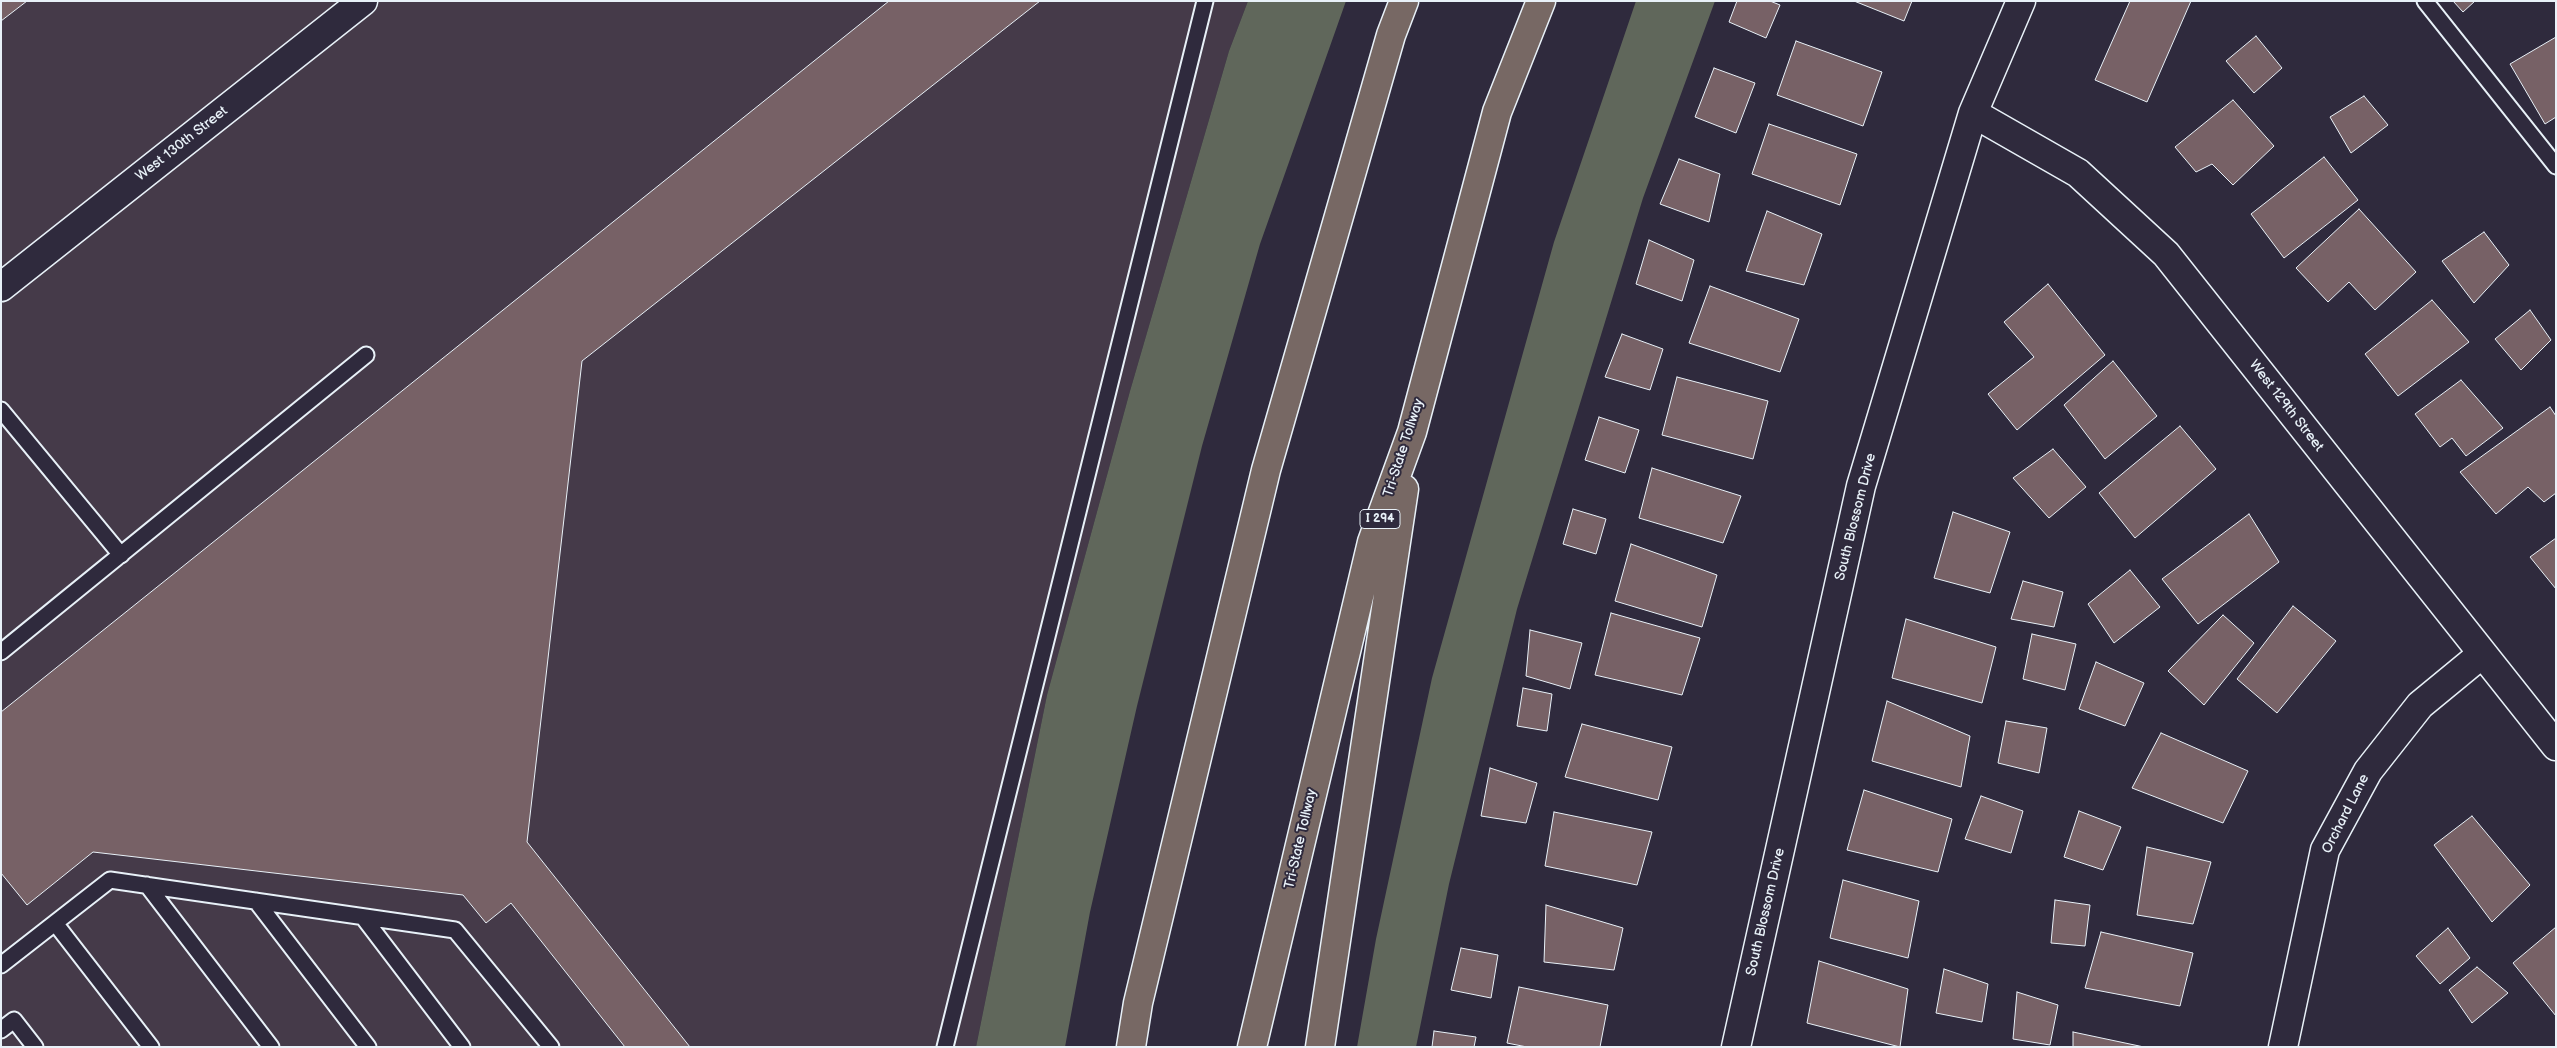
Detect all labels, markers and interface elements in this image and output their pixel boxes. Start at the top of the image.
street label: West 130th Street [133,103,231,185]
street label: West 129th Street [2245,357,2327,455]
street label: Tri-State Tollway [1380,397,1428,499]
street label: South Blossom Drive [1832,452,1880,582]
road number: I 294 [1360,509,1400,528]
street label: Orchard Lane [2319,771,2373,857]
street label: Tri-State Tollway [1281,787,1321,891]
street label: South Blossom Drive [1743,847,1789,977]

